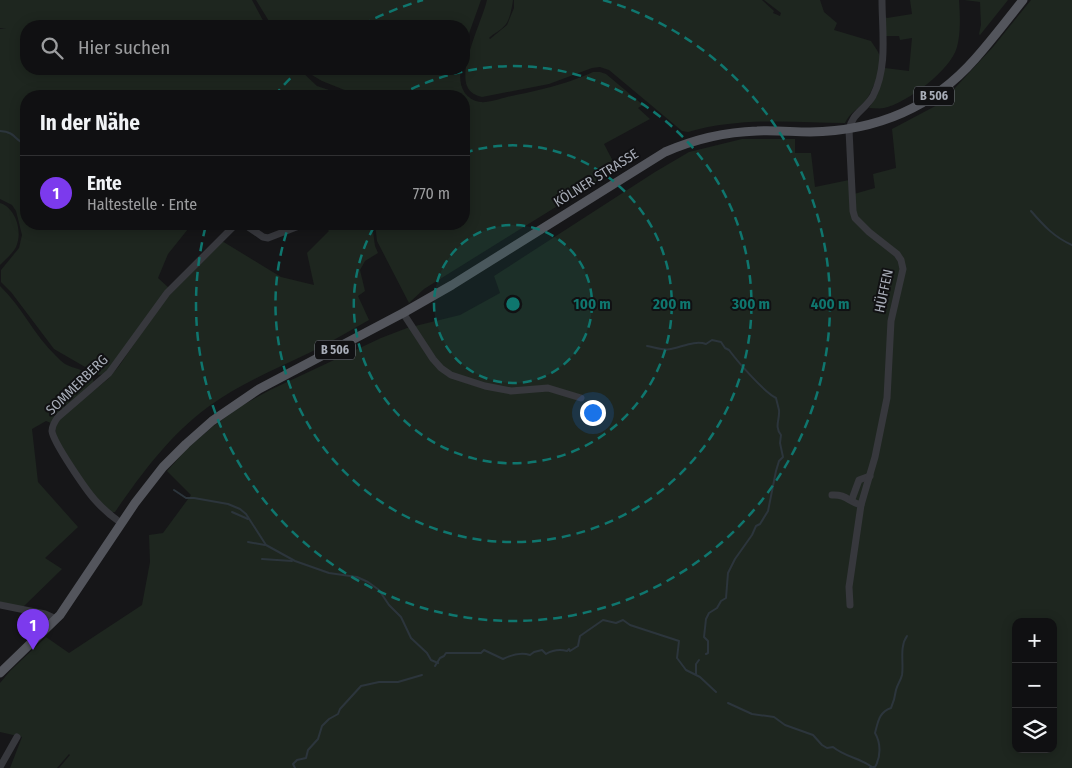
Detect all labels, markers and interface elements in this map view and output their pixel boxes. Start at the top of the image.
search box [20,20,470,75]
icon: search [38,34,66,62]
text: Hier suchen [78,36,170,59]
road number: B 506 [914,86,954,105]
text: In der Nähe [40,110,140,136]
street label: KÖLNER STRASSE [550,144,642,211]
text: Ente [87,172,122,195]
text: 1 [53,184,59,203]
text: 770 m [413,184,450,203]
text: Haltestelle · Ente [87,195,197,214]
street label: HÜFFEN [870,267,897,314]
centre of rings [504,295,522,313]
text: 100 m [573,295,611,313]
text: 200 m [652,295,691,313]
text: 300 m [731,295,770,313]
text: 400 m [811,295,849,313]
road number: B 506 [315,340,355,360]
street label: SOMMERBERG [43,351,111,419]
your location [580,400,606,426]
pin: 1 [17,609,49,650]
map controls [1012,618,1057,753]
button: + [1012,618,1057,663]
button: − [1012,663,1057,708]
button: layers [1012,708,1057,753]

